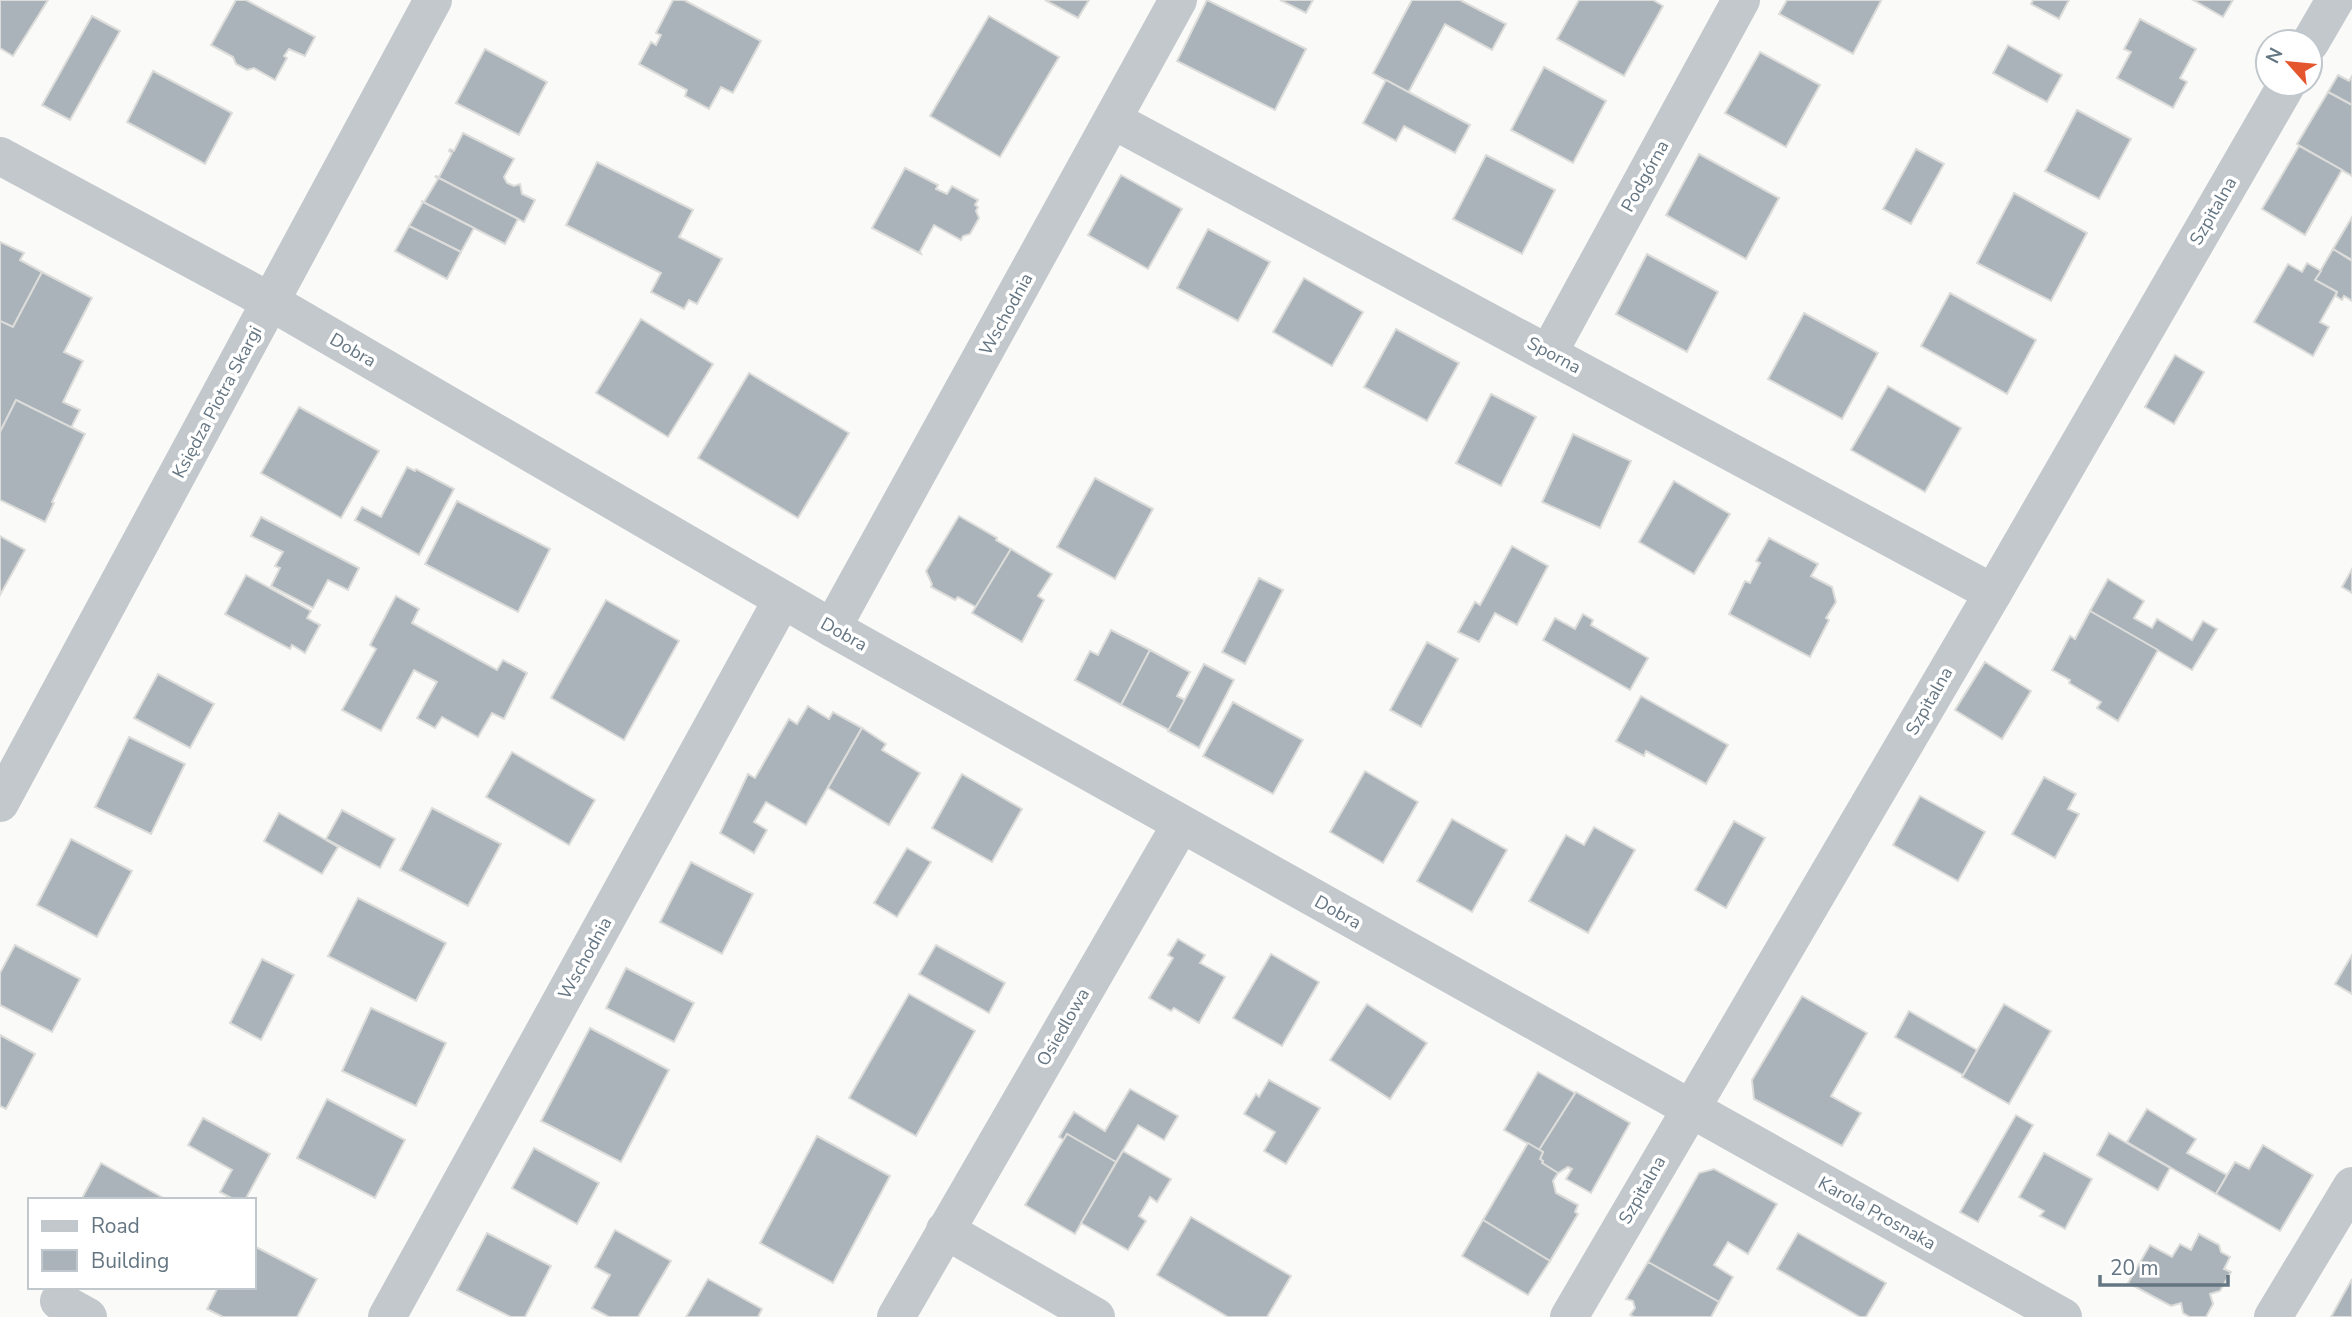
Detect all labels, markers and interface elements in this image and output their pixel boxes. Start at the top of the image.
north arrow [2254,28,2324,98]
text: N [2260,43,2290,68]
street label: Podgórna [1616,136,1674,216]
street label: Szpitalna [2184,173,2242,249]
street label: Wschodnia [974,269,1038,359]
street label: Księdza Piotra Skargi [167,322,267,482]
street label: Dobra [325,327,381,373]
street label: Sporna [1523,331,1585,379]
street label: Dobra [816,611,872,657]
street label: Szpitalna [1900,663,1958,739]
street label: Dobra [1310,889,1366,935]
street label: Wschodnia [553,913,617,1003]
street label: Osiedlowa [1031,984,1095,1070]
street label: Szpitalna [1613,1152,1671,1228]
street label: Karola Prosnaka [1814,1171,1940,1255]
legend [28,1198,256,1289]
text: Road [91,1212,140,1240]
scale bar [2100,1244,2228,1288]
text: Building [91,1247,169,1275]
text: 20 m [2110,1254,2159,1282]

